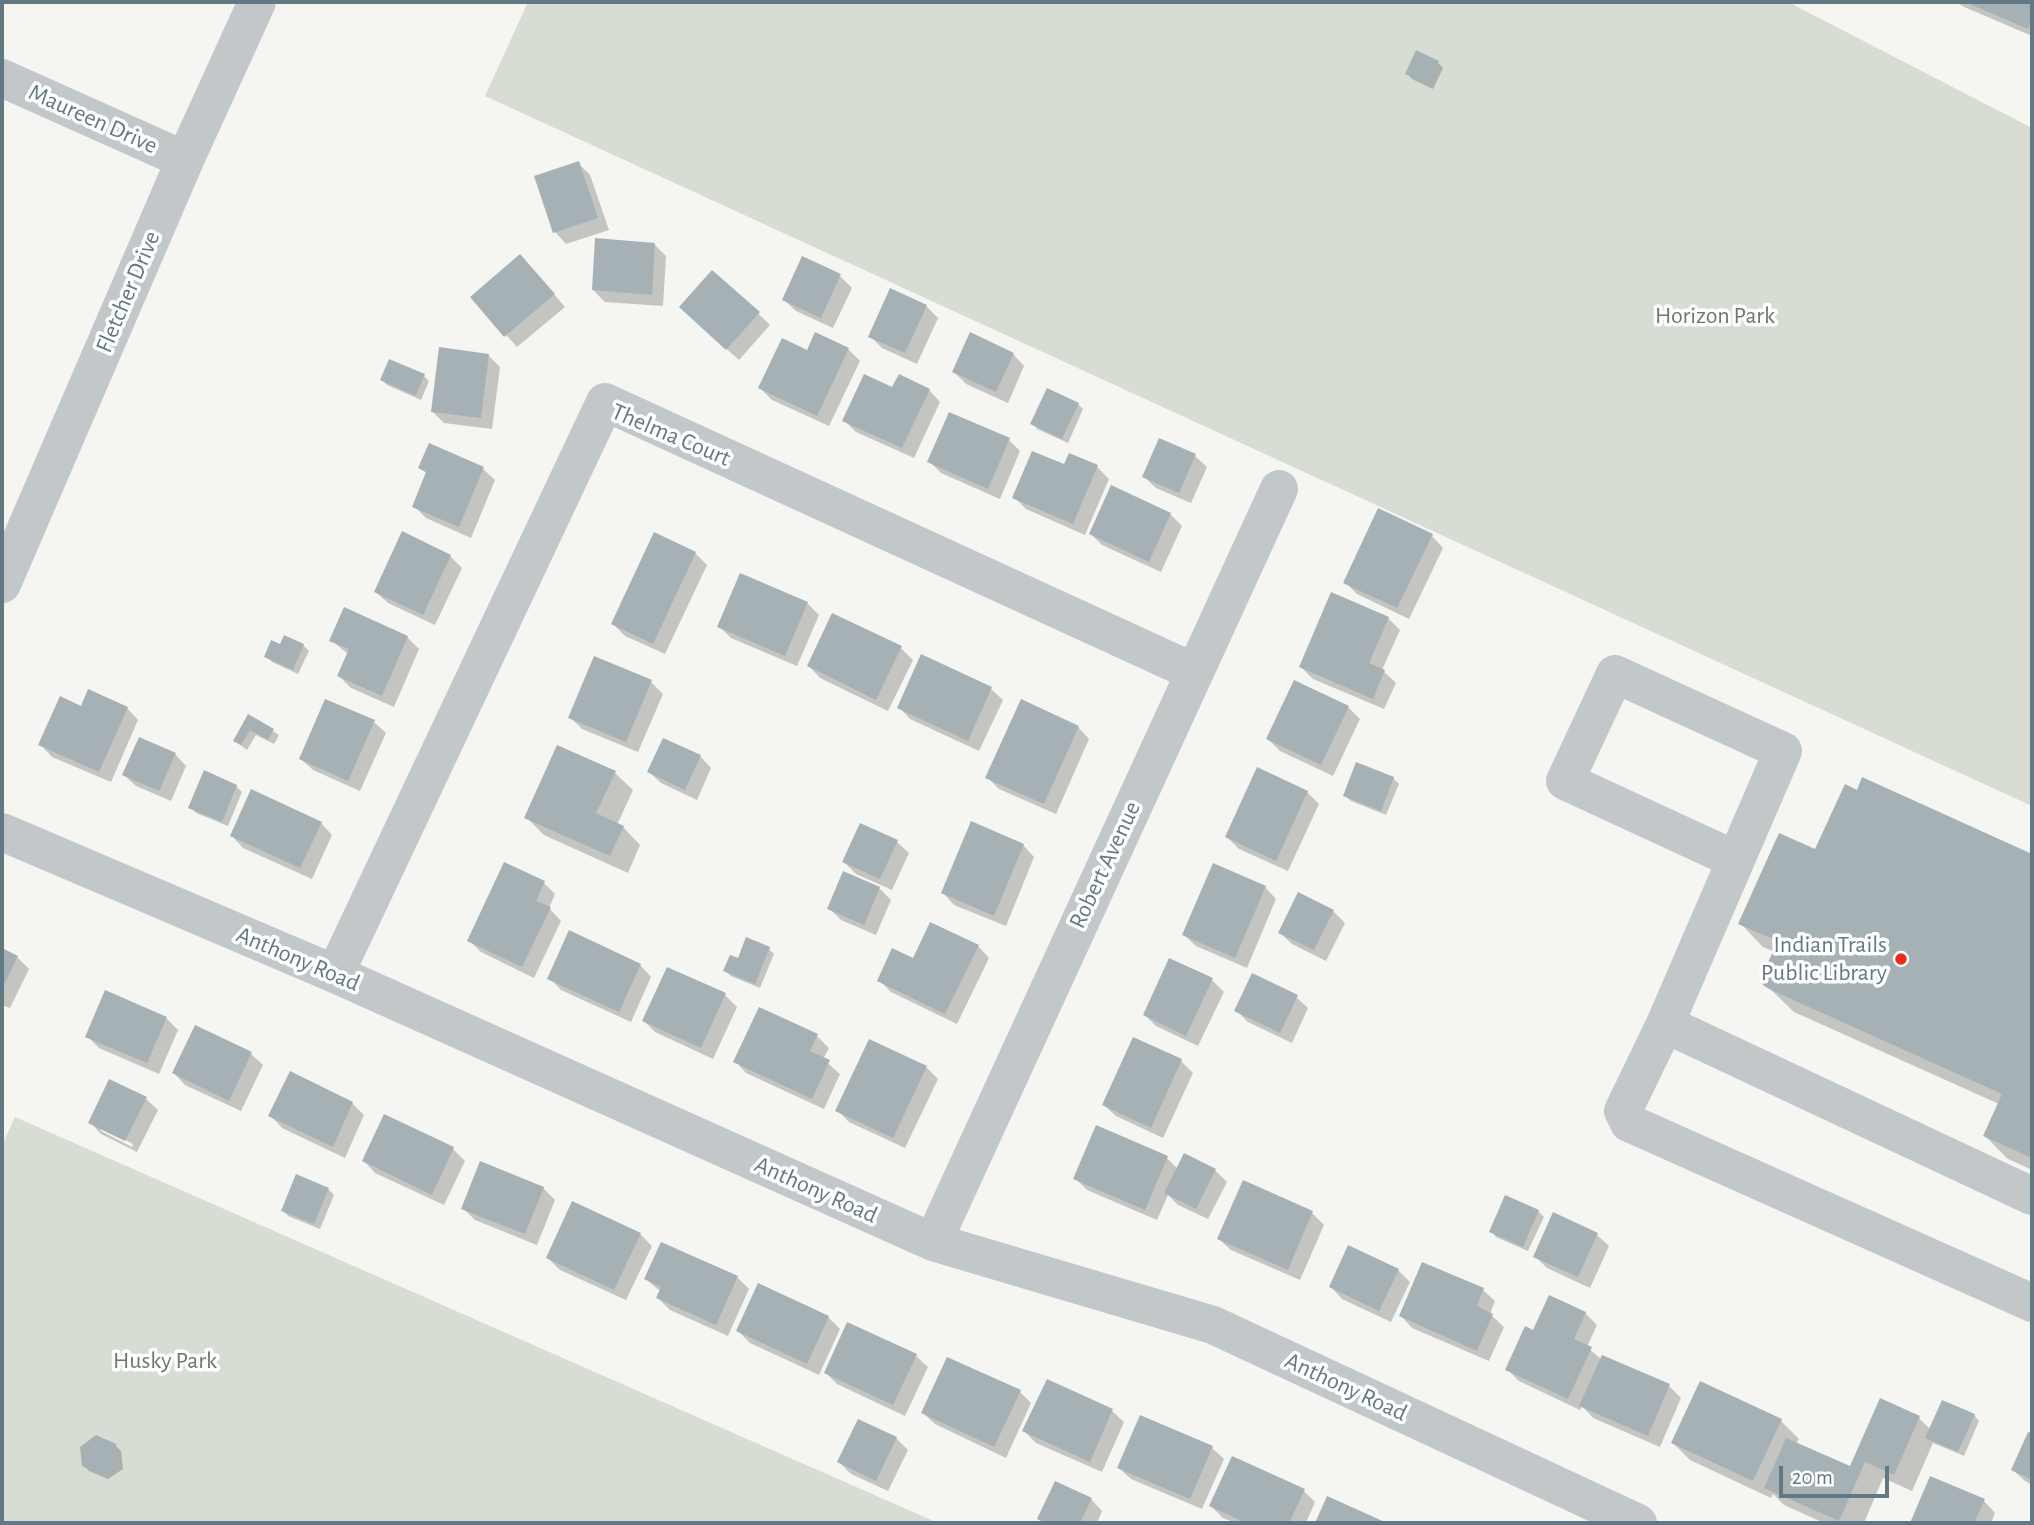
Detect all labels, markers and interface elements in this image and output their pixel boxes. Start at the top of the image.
street label: Maureen Drive [24,78,162,160]
street label: Fletcher Drive [90,227,166,357]
park label: Horizon Park [1655,302,1775,330]
street label: Thelma Court [607,397,735,473]
street label: Robert Avenue [1063,797,1147,933]
street label: Anthony Road [232,920,364,998]
place label: Indian Trails Public Library [1761,931,1887,987]
marker: Indian Trails Public Library [1893,951,1909,967]
street label: Anthony Road [750,1150,882,1230]
street label: Anthony Road [1280,1346,1412,1428]
park label: Husky Park [113,1347,217,1375]
scale bar [1782,1452,1892,1496]
text: 20 m [1792,1467,1833,1488]

